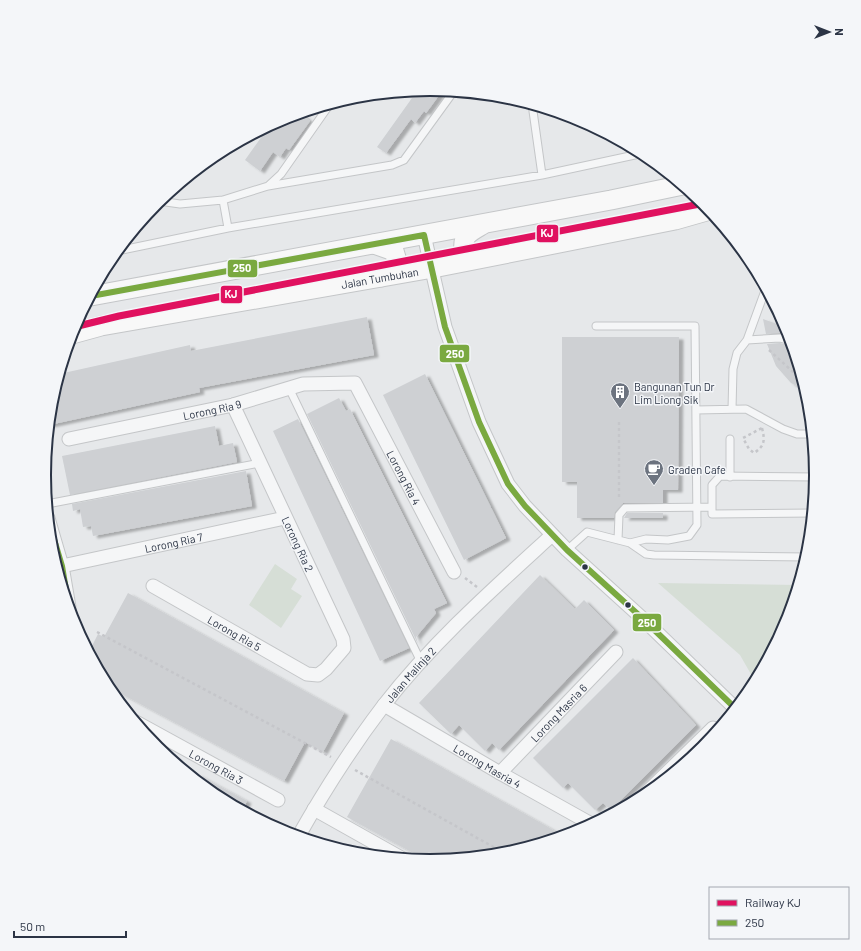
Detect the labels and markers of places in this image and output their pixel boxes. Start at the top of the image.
place label: Bangunan Tun Dr Lim Liong Sik [634,380,714,406]
building icon: Bangunan Tun Dr Lim Liong Sik [609,381,631,409]
cafe icon: Graden Cafe [643,458,665,486]
place label: Graden Cafe [668,463,726,476]
unlabelled marker [580,562,590,572]
unlabelled marker [623,600,633,610]

